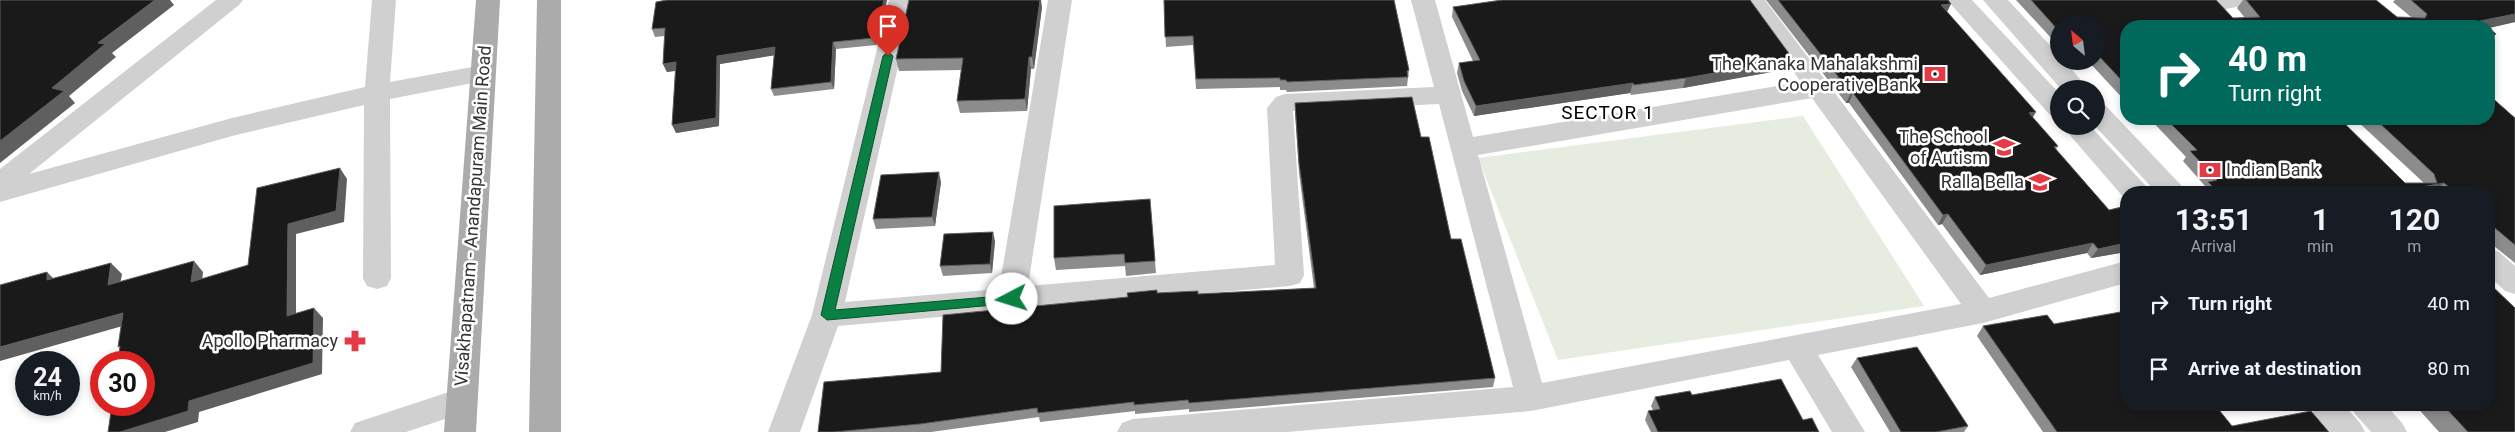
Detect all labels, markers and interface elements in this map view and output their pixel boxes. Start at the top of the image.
pin [867,5,909,56]
icon: arrive [874,12,902,40]
north arrow [2050,15,2105,70]
map controls [2050,15,2105,135]
text: 40 m [2228,39,2307,80]
icon: right [2145,40,2210,105]
street label: Visakhapatnam - Anandapuram Main Road [450,45,495,387]
place label: The Kanaka Mahalakshmi Cooperative Bank [1711,53,1919,95]
bank icon: The Kanaka Mahalakshmi Cooperative Bank [1922,61,1948,87]
button: search [2050,80,2105,135]
text: Turn right [2228,81,2322,106]
district label: SECTOR 1 [1561,101,1655,124]
place label: The School of Autism [1898,126,1988,168]
school or university icon: The School of Autism [1991,134,2017,160]
bank icon: Indian Bank [2197,157,2223,183]
place label: Indian Bank [2226,159,2321,180]
school or university icon: Ralla Bella [2027,169,2053,195]
place label: Ralla Bella [1941,171,2024,192]
text: 13:51 [2175,202,2252,237]
text: 1 [2312,202,2329,237]
text: 120 [2389,202,2440,237]
text: Arrival [2191,237,2236,256]
text: min [2307,237,2334,256]
text: m [2407,237,2421,256]
position arrow [985,272,1037,324]
icon: right [2145,290,2173,318]
text: Turn right [2188,292,2272,315]
text: 40 m [2427,292,2470,315]
pharmacy icon: Apollo Pharmacy [342,328,368,354]
place label: Apollo Pharmacy [202,330,338,351]
speed limit sign: 30 [90,351,155,416]
icon: arrive [2145,355,2173,383]
text: Arrive at destination [2188,357,2361,380]
text: 80 m [2427,357,2470,380]
text: 24 [33,363,62,392]
text: km/h [33,389,62,403]

